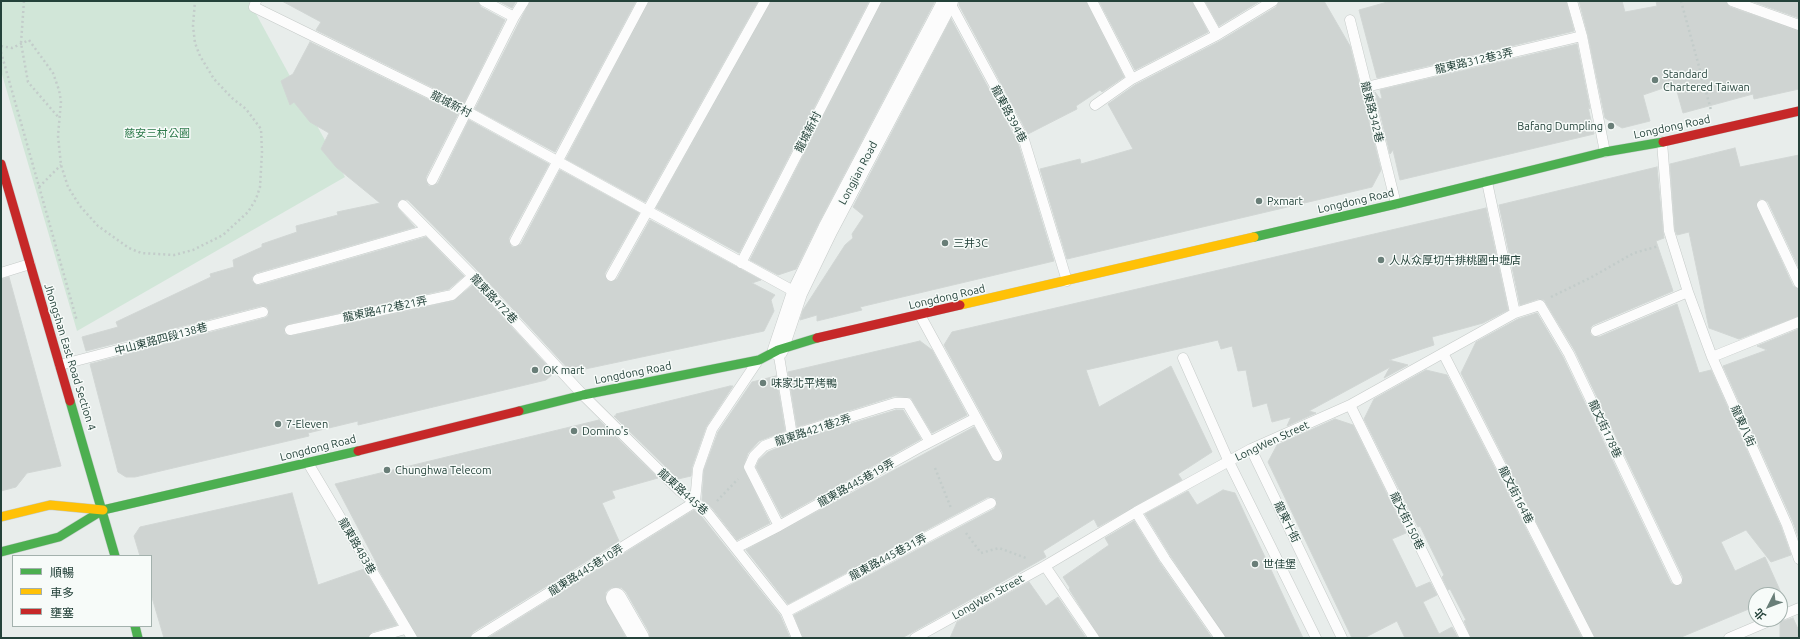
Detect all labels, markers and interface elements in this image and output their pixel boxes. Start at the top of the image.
street label: 龍東路312巷3弄 [1434,46,1514,76]
place label: Standard Chartered Taiwan [1663,67,1750,93]
marker: Standard Chartered Taiwan [1650,75,1660,85]
street label: 龍東路342巷 [1358,80,1386,144]
street label: 龍東路394巷 [988,83,1030,145]
street label: 龍城新村 [428,88,474,120]
street label: 龍城新村 [792,109,824,155]
street label: Longdong Road [1632,112,1712,142]
place label: Bafang Dumpling [1517,119,1603,133]
marker: Bafang Dumpling [1606,121,1616,131]
park label: 慈安三村公園 [124,126,190,140]
street label: Longjian Road [836,139,880,207]
street label: Longdong Road [1317,186,1395,216]
place label: Pxmart [1267,194,1303,208]
marker: Pxmart [1254,196,1264,206]
place label: 三井3C [953,236,988,250]
marker: 三井3C [940,238,950,248]
place label: 人从众厚切牛排桃園中壢店 [1389,253,1521,267]
marker: 人从众厚切牛排桃園中壢店 [1376,255,1386,265]
street label: 龍東路472巷 [468,272,520,326]
street label: Jhongshan East Road Section 4 [41,282,99,432]
street label: Longdong Road [908,282,986,312]
street label: 龍東路472巷21弄 [342,294,428,324]
street label: 中山東路四段138巷 [113,320,209,358]
street label: Longdong Road [593,359,673,387]
place label: OK mart [543,363,584,377]
marker: OK mart [530,365,540,375]
place label: 味家北平烤鴨 [771,376,837,390]
marker: 味家北平烤鴨 [758,378,768,388]
street label: 龍文街178巷 [1586,398,1624,460]
street label: 龍東八街 [1728,403,1758,449]
street label: 龍東路421巷2弄 [773,411,853,449]
place label: 7-Eleven [286,417,328,431]
street label: LongWen Street [1233,418,1311,464]
marker: 7-Eleven [273,419,283,429]
place label: Domino's [582,424,628,438]
marker: Domino's [569,426,579,436]
street label: Longdong Road [279,432,357,464]
street label: 龍東路445巷19弄 [815,456,897,510]
place label: Chunghwa Telecom [395,463,492,477]
street label: 龍文街164巷 [1496,464,1536,526]
marker: Chunghwa Telecom [382,465,392,475]
street label: 龍東路445巷 [655,466,711,518]
street label: 龍文街150巷 [1387,490,1427,552]
street label: 龍東十街 [1271,499,1303,545]
street label: 龍東路483巷 [336,516,378,576]
street label: 龍東路445巷31弄 [847,531,929,583]
street label: 龍東路445巷10弄 [546,542,626,598]
legend [12,555,152,627]
place label: 世佳堡 [1263,557,1296,571]
marker: 世佳堡 [1250,559,1260,569]
text: 順暢 [50,566,74,579]
street label: LongWen Street [950,572,1026,622]
text: 車多 [50,586,74,599]
north arrow [1748,587,1788,627]
text: 壅塞 [50,606,74,619]
text: 北 [1752,606,1768,622]

